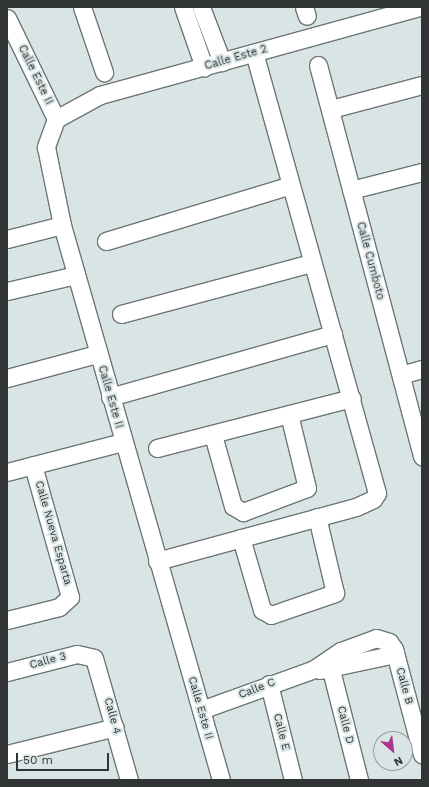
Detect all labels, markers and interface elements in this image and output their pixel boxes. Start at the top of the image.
street label: Calle Este II [15,43,55,107]
street label: Calle Este 2 [203,43,269,73]
street label: Calle Cumboto [353,221,387,301]
street label: Calle Este II [95,364,125,430]
street label: Calle Nueva Esparta [32,479,74,587]
street label: Calle 3 [28,650,68,672]
street label: Calle B [393,666,415,706]
street label: Calle Este II [185,675,215,741]
street label: Calle C [237,676,277,702]
street label: Calle 4 [101,696,123,736]
street label: Calle D [334,705,356,745]
street label: Calle E [270,712,292,752]
north arrow [373,731,413,771]
scale bar [18,745,111,771]
text: 50 m [23,753,53,767]
text: N [392,754,405,769]

